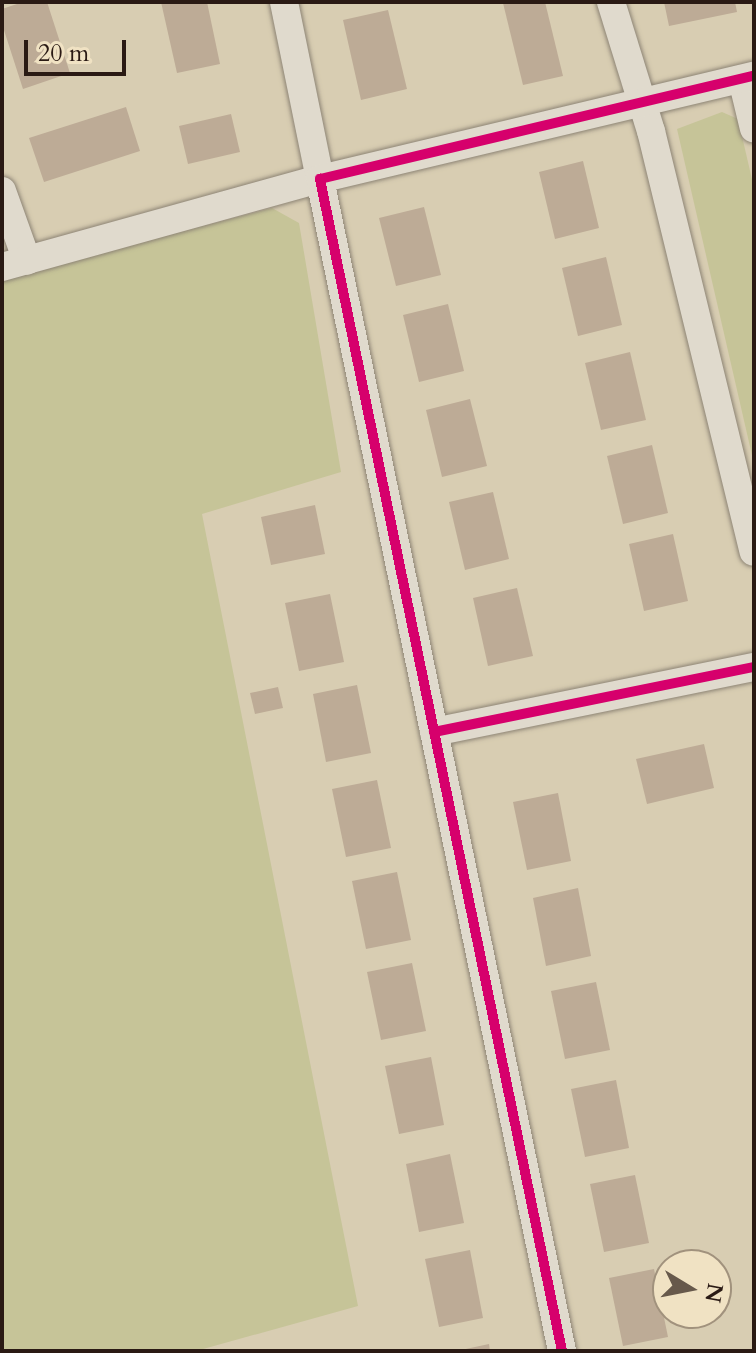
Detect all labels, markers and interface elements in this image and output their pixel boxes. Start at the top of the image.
scale bar [28,24,130,74]
text: 20 m [38,37,89,70]
north arrow [652,1249,732,1329]
text: N [697,1281,730,1305]

